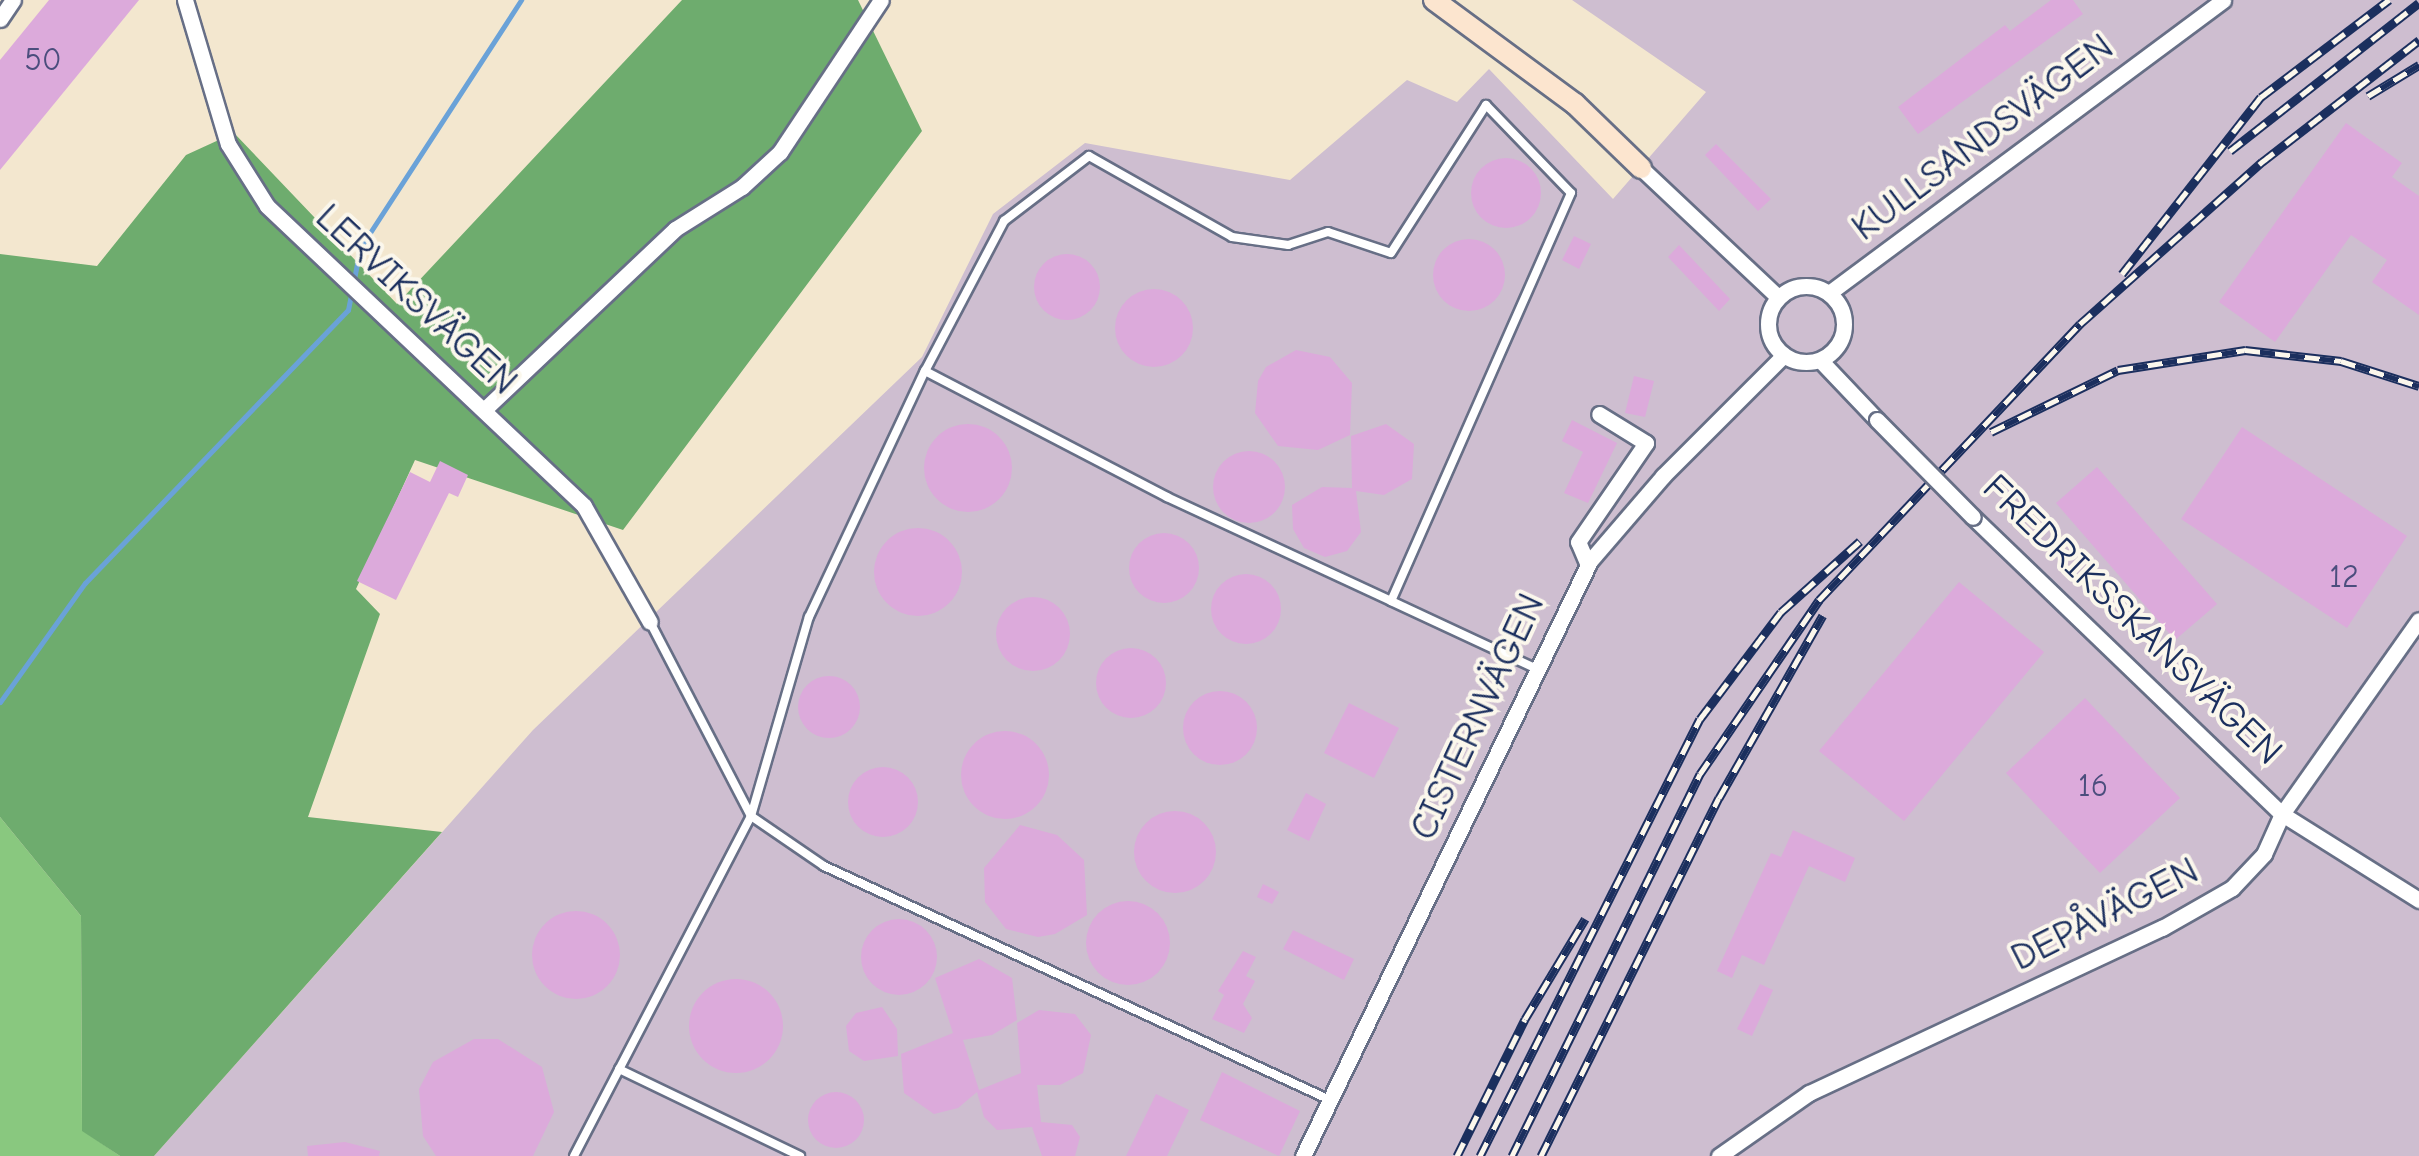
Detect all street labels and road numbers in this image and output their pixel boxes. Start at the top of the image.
street label: KULLSANDSVÄGEN [1843,25,2123,251]
street label: LERVIKSVÄGEN [306,195,526,405]
street label: FREDRIKSSKANSVÄGEN [1973,465,2291,775]
street label: CISTERNVÄGEN [1401,587,1555,847]
street label: DEPÅVÄGEN [2004,848,2206,982]

